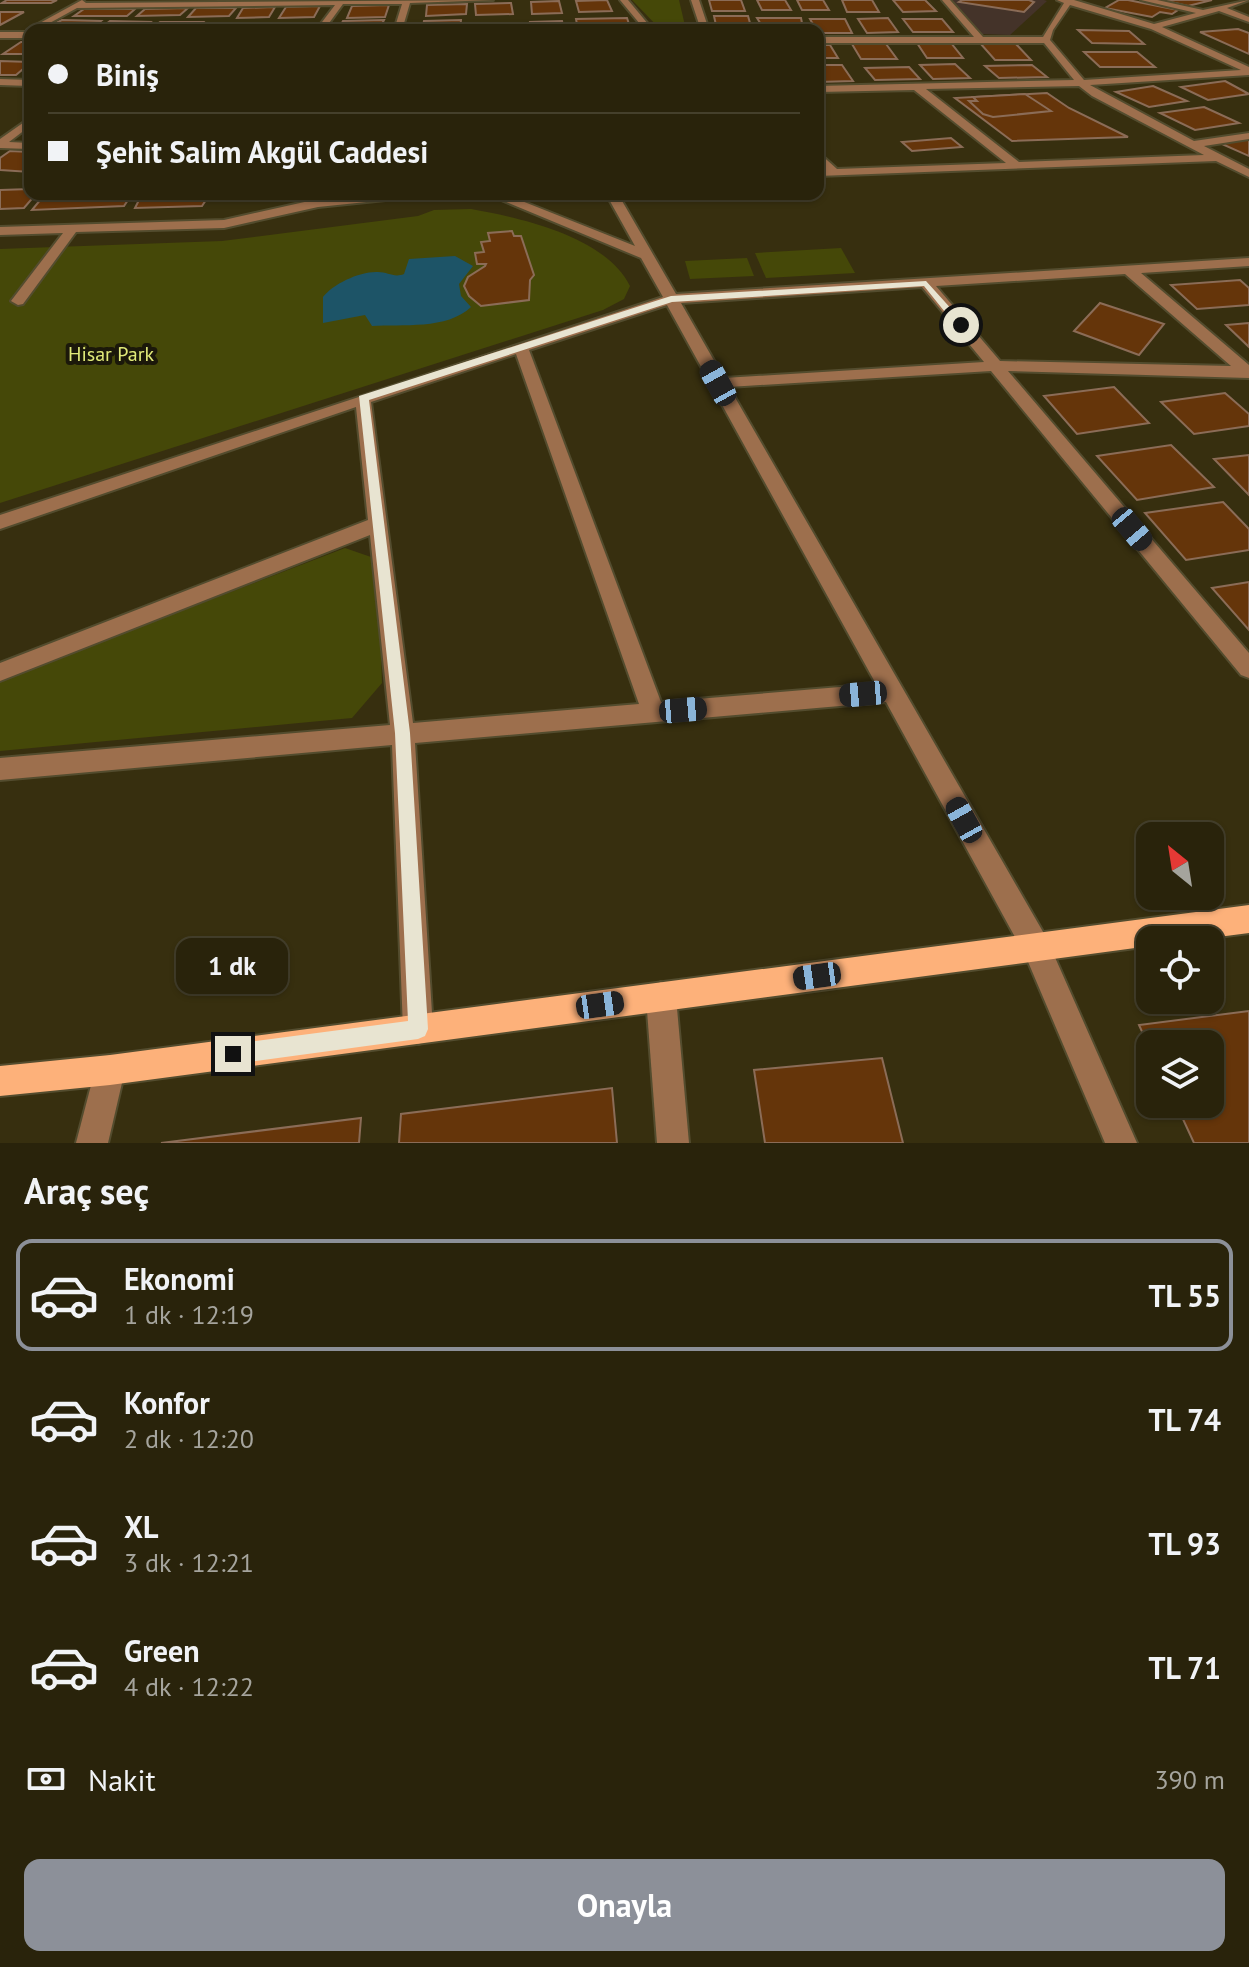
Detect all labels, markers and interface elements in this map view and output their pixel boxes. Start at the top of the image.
text: Biniş [96,55,159,94]
text: Şehit Salim Akgül Caddesi [96,132,428,171]
route start [943,307,979,343]
park label: Hisar Park [68,341,154,367]
car [696,356,740,410]
car [1107,503,1157,555]
car [838,680,888,708]
car [658,696,708,724]
car [942,793,986,847]
north arrow [1136,822,1224,910]
map controls [1136,822,1224,1118]
button: locate [1136,926,1224,1014]
callout: 1 dk [177,938,289,994]
text: 1 dk [208,949,256,982]
car [792,961,842,991]
car [575,990,625,1020]
button: layers [1136,1030,1224,1118]
route end [215,1036,251,1072]
text: Araç seç [24,1167,149,1214]
icon: car [28,1259,100,1331]
text: Ekonomi [124,1259,235,1298]
text: TL 55 [1148,1276,1221,1315]
text: 1 dk · 12:19 [124,1298,254,1331]
icon: car [28,1383,100,1455]
text: Konfor [124,1383,210,1422]
text: TL 74 [1148,1400,1221,1439]
text: 2 dk · 12:20 [124,1422,254,1455]
icon: car [28,1507,100,1579]
text: XL [124,1507,158,1546]
text: TL 93 [1148,1524,1221,1563]
text: 3 dk · 12:21 [124,1546,254,1579]
icon: car [28,1631,100,1703]
text: Green [124,1631,199,1670]
text: TL 71 [1148,1648,1221,1687]
text: 4 dk · 12:22 [124,1670,254,1703]
icon: cash [24,1757,68,1801]
text: Nakit [88,1760,156,1799]
text: 390 m [1154,1763,1225,1796]
button: Onayla [24,1859,1225,1951]

